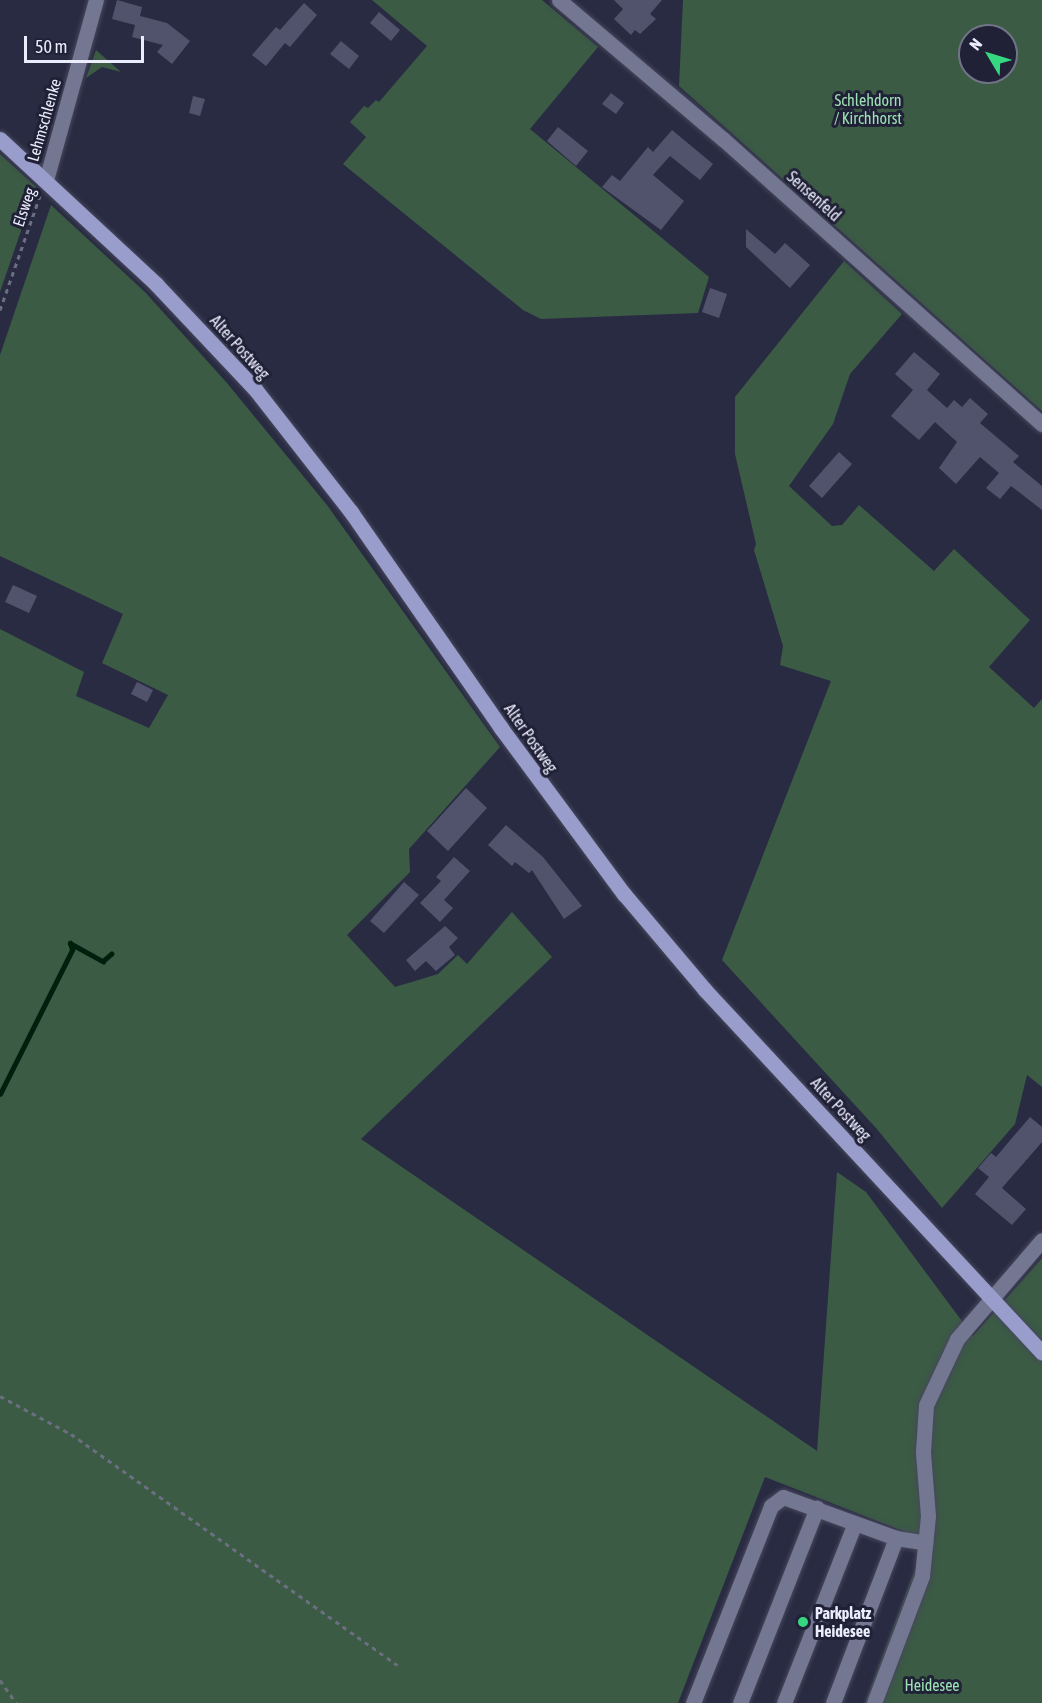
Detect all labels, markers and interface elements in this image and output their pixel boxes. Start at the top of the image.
scale bar [27,24,147,62]
north arrow [958,24,1018,84]
text: N [965,35,985,53]
text: 50 m [35,36,67,57]
street label: Lehmschlenke [23,76,65,164]
park label: Schlehdorn / Kirchhorst [834,90,902,128]
street label: Sensenfeld [783,167,845,225]
street label: Elsweg [8,185,40,229]
street label: Alter Postweg [206,311,274,383]
street label: Alter Postweg [500,700,562,776]
street label: Alter Postweg [807,1073,875,1145]
place label: Parkplatz Heidesee [815,1603,871,1641]
marker: Parkplatz Heidesee [796,1615,810,1629]
park label: Heidesee [904,1675,960,1695]

